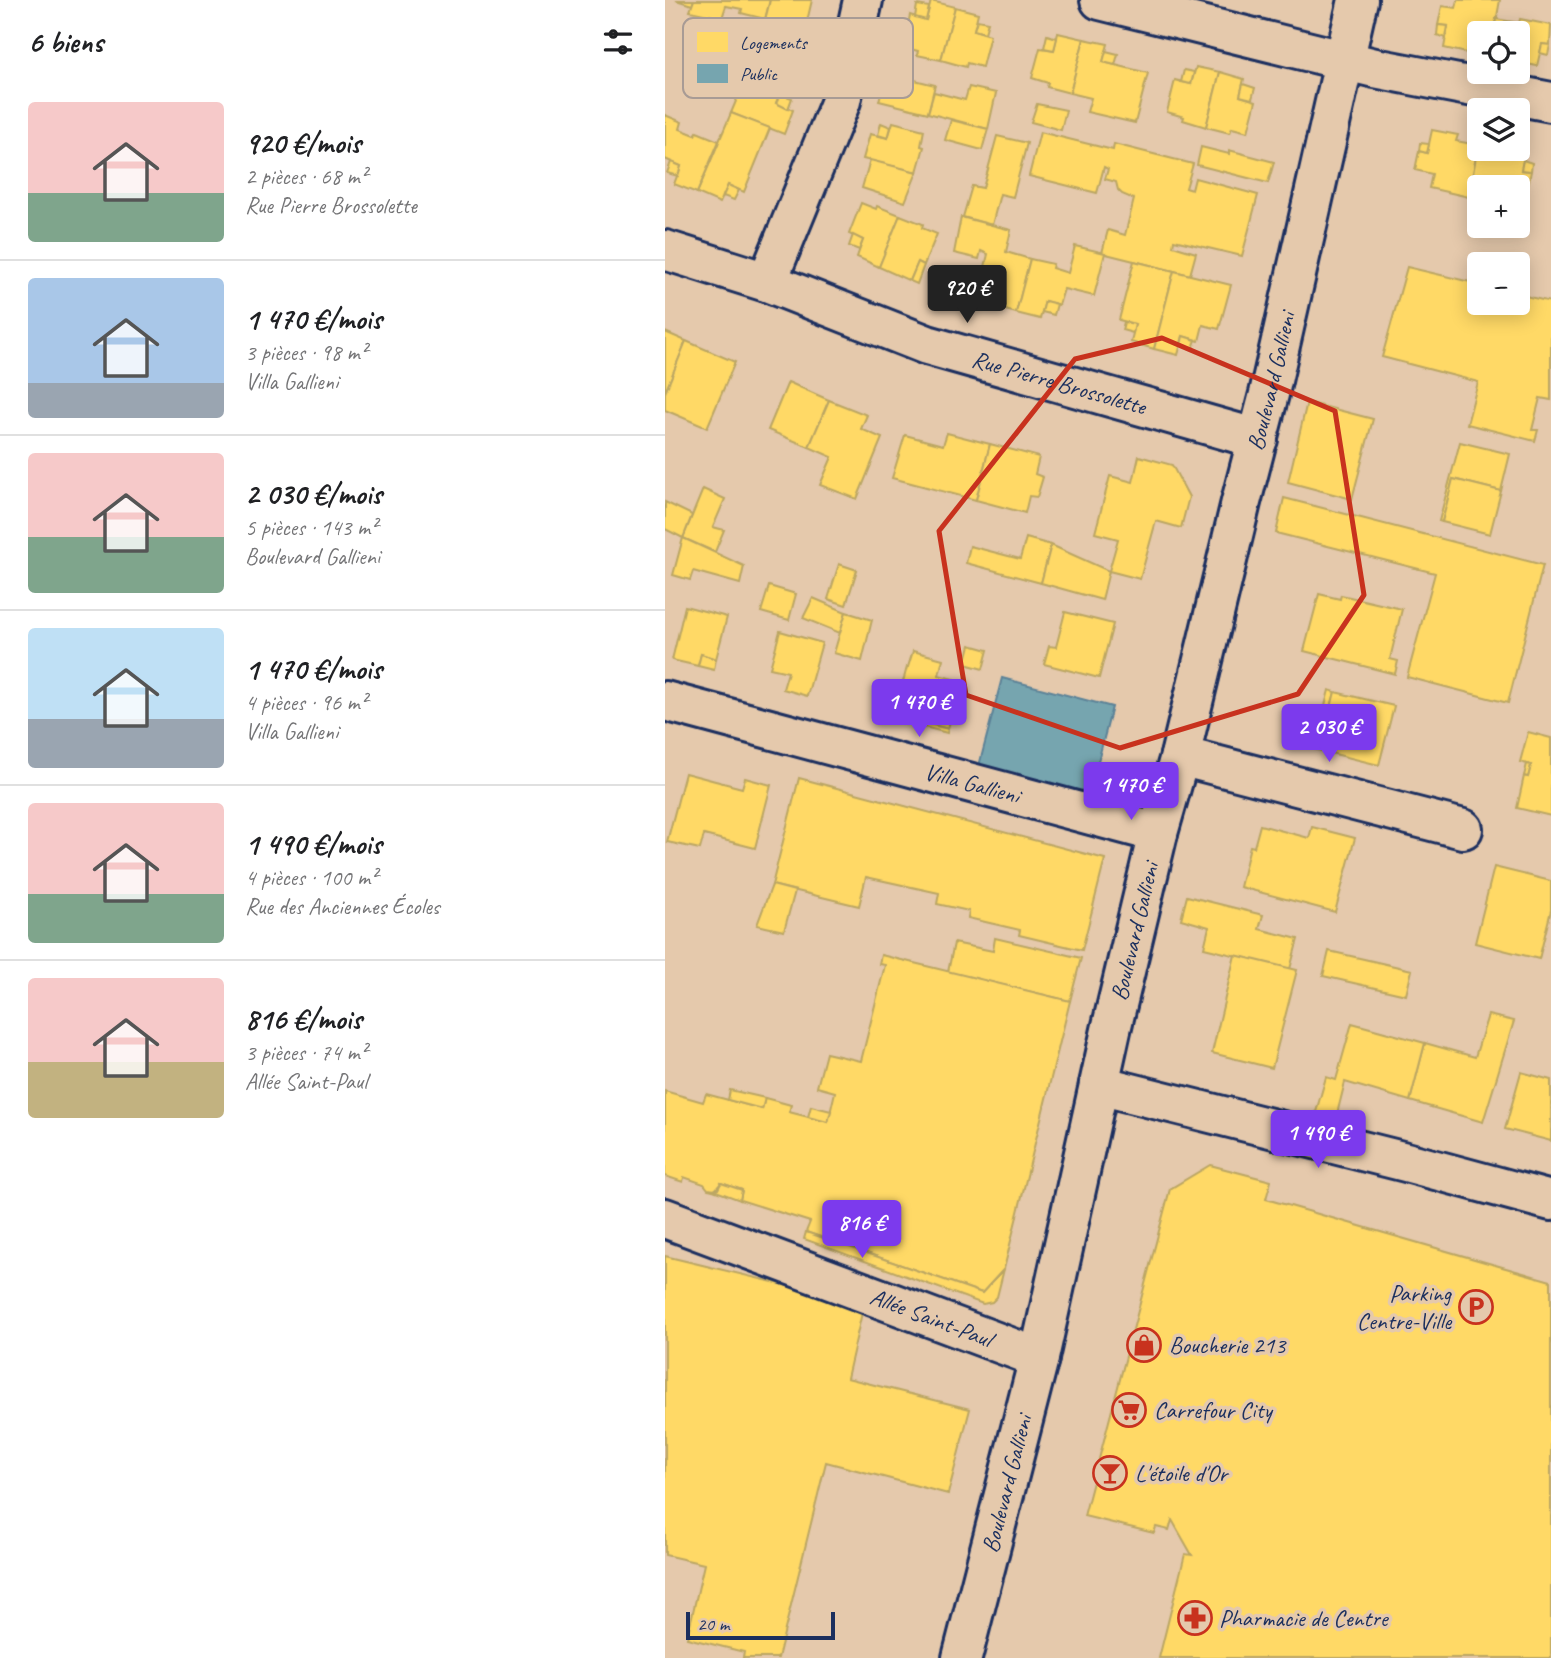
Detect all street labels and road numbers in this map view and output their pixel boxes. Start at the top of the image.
street label: Boulevard Gallieni [1240,307,1303,453]
street label: Rue Pierre Brossolette [969,344,1151,422]
street label: Villa Gallieni [921,756,1026,811]
street label: Boulevard Gallieni [1104,857,1166,1003]
street label: Allée Saint-Paul [866,1281,1000,1355]
street label: Boulevard Gallieni [975,1409,1039,1556]

